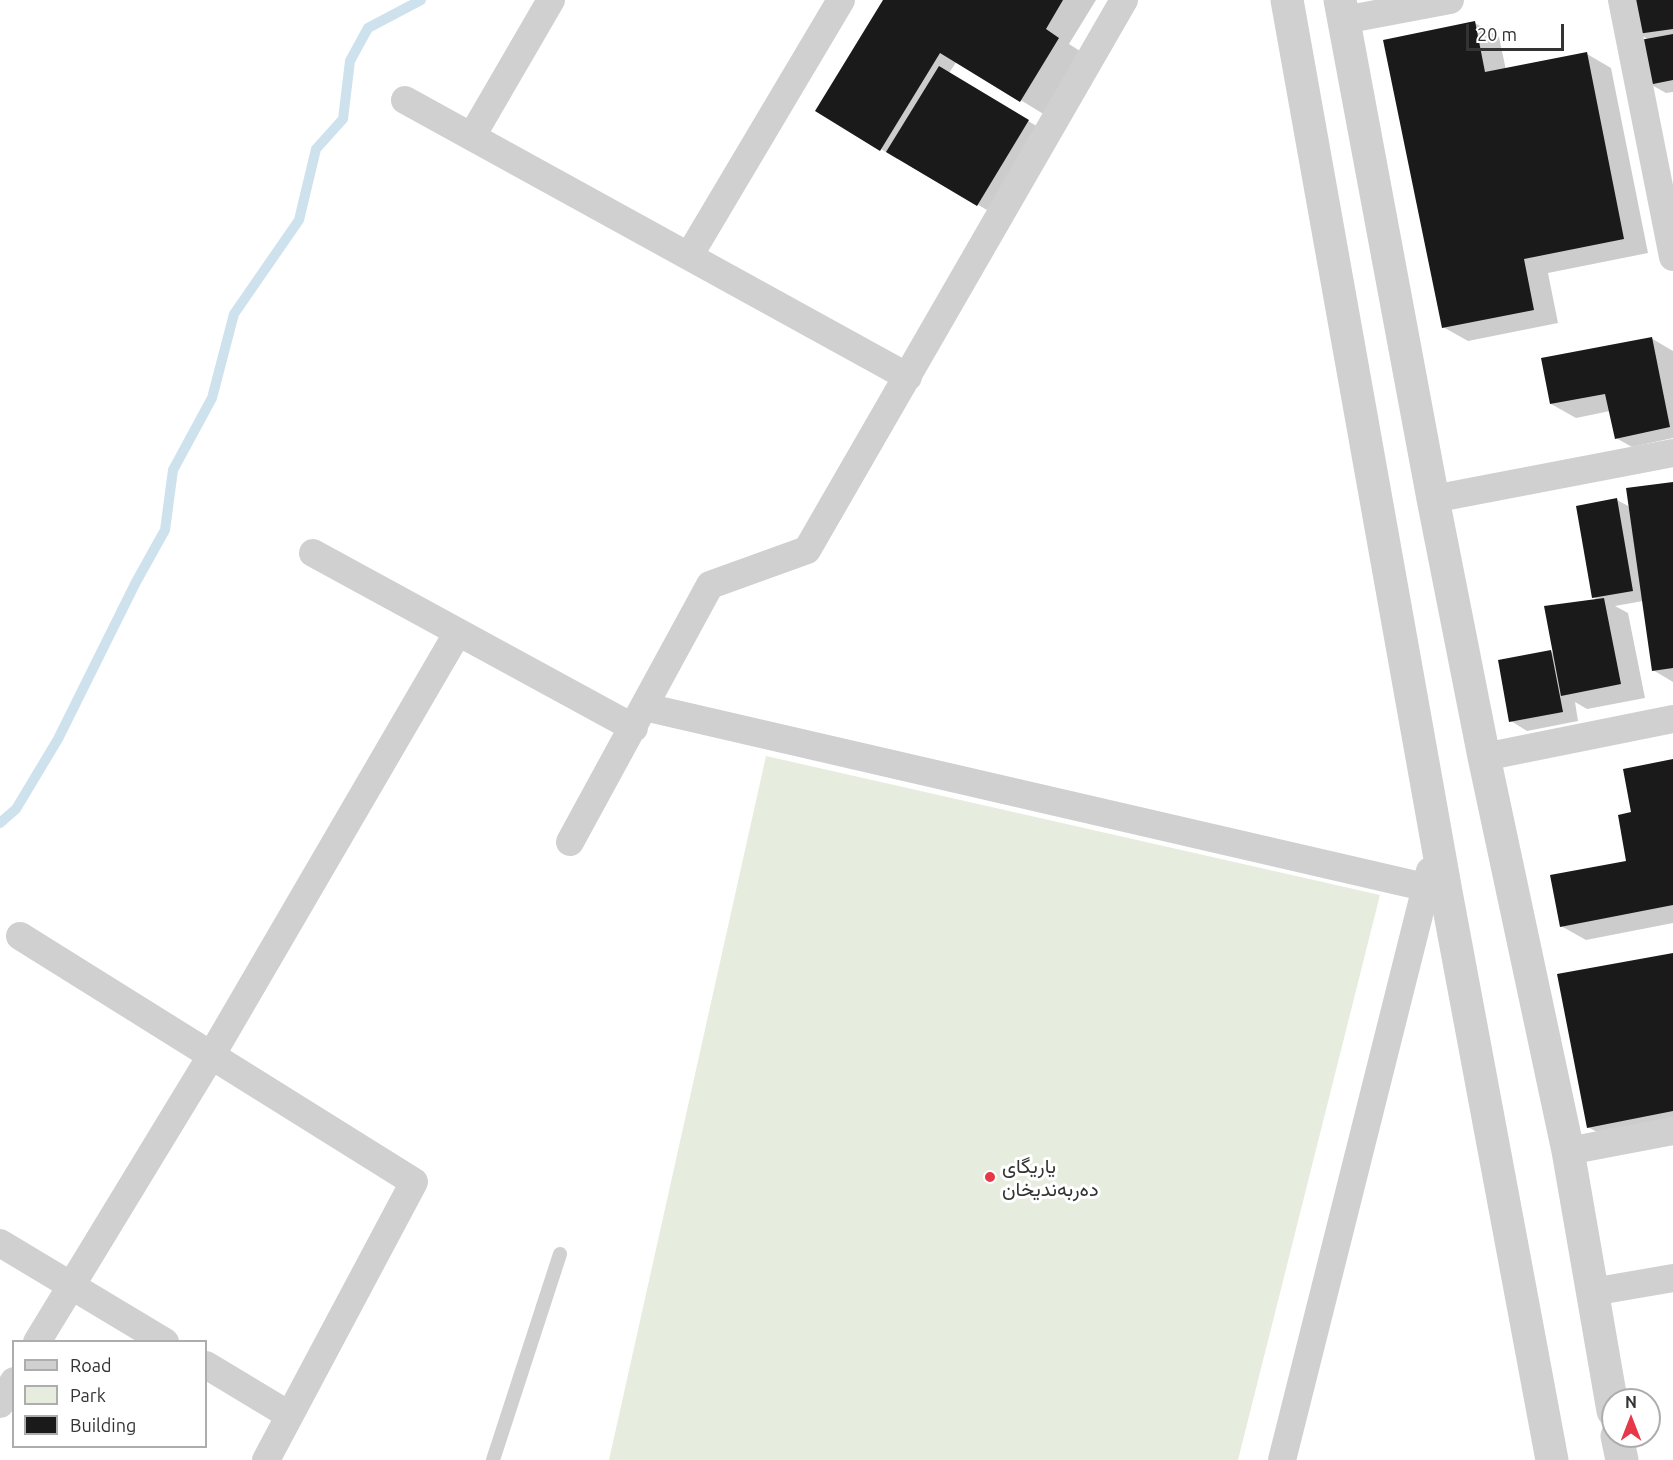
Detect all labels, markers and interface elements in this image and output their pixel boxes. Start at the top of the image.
scale bar [1469,12,1566,50]
text: 20 m [1477,24,1517,44]
place label: یاریگاى ده‌ربه‌ندیخان [1002,1154,1098,1201]
marker: یاریگاى ده‌ربه‌ندیخان [983,1170,997,1184]
legend [12,1340,207,1448]
text: Road [70,1355,112,1375]
text: Park [70,1385,106,1405]
north arrow [1601,1388,1661,1448]
text: N [1625,1393,1637,1411]
text: Building [70,1415,136,1435]

